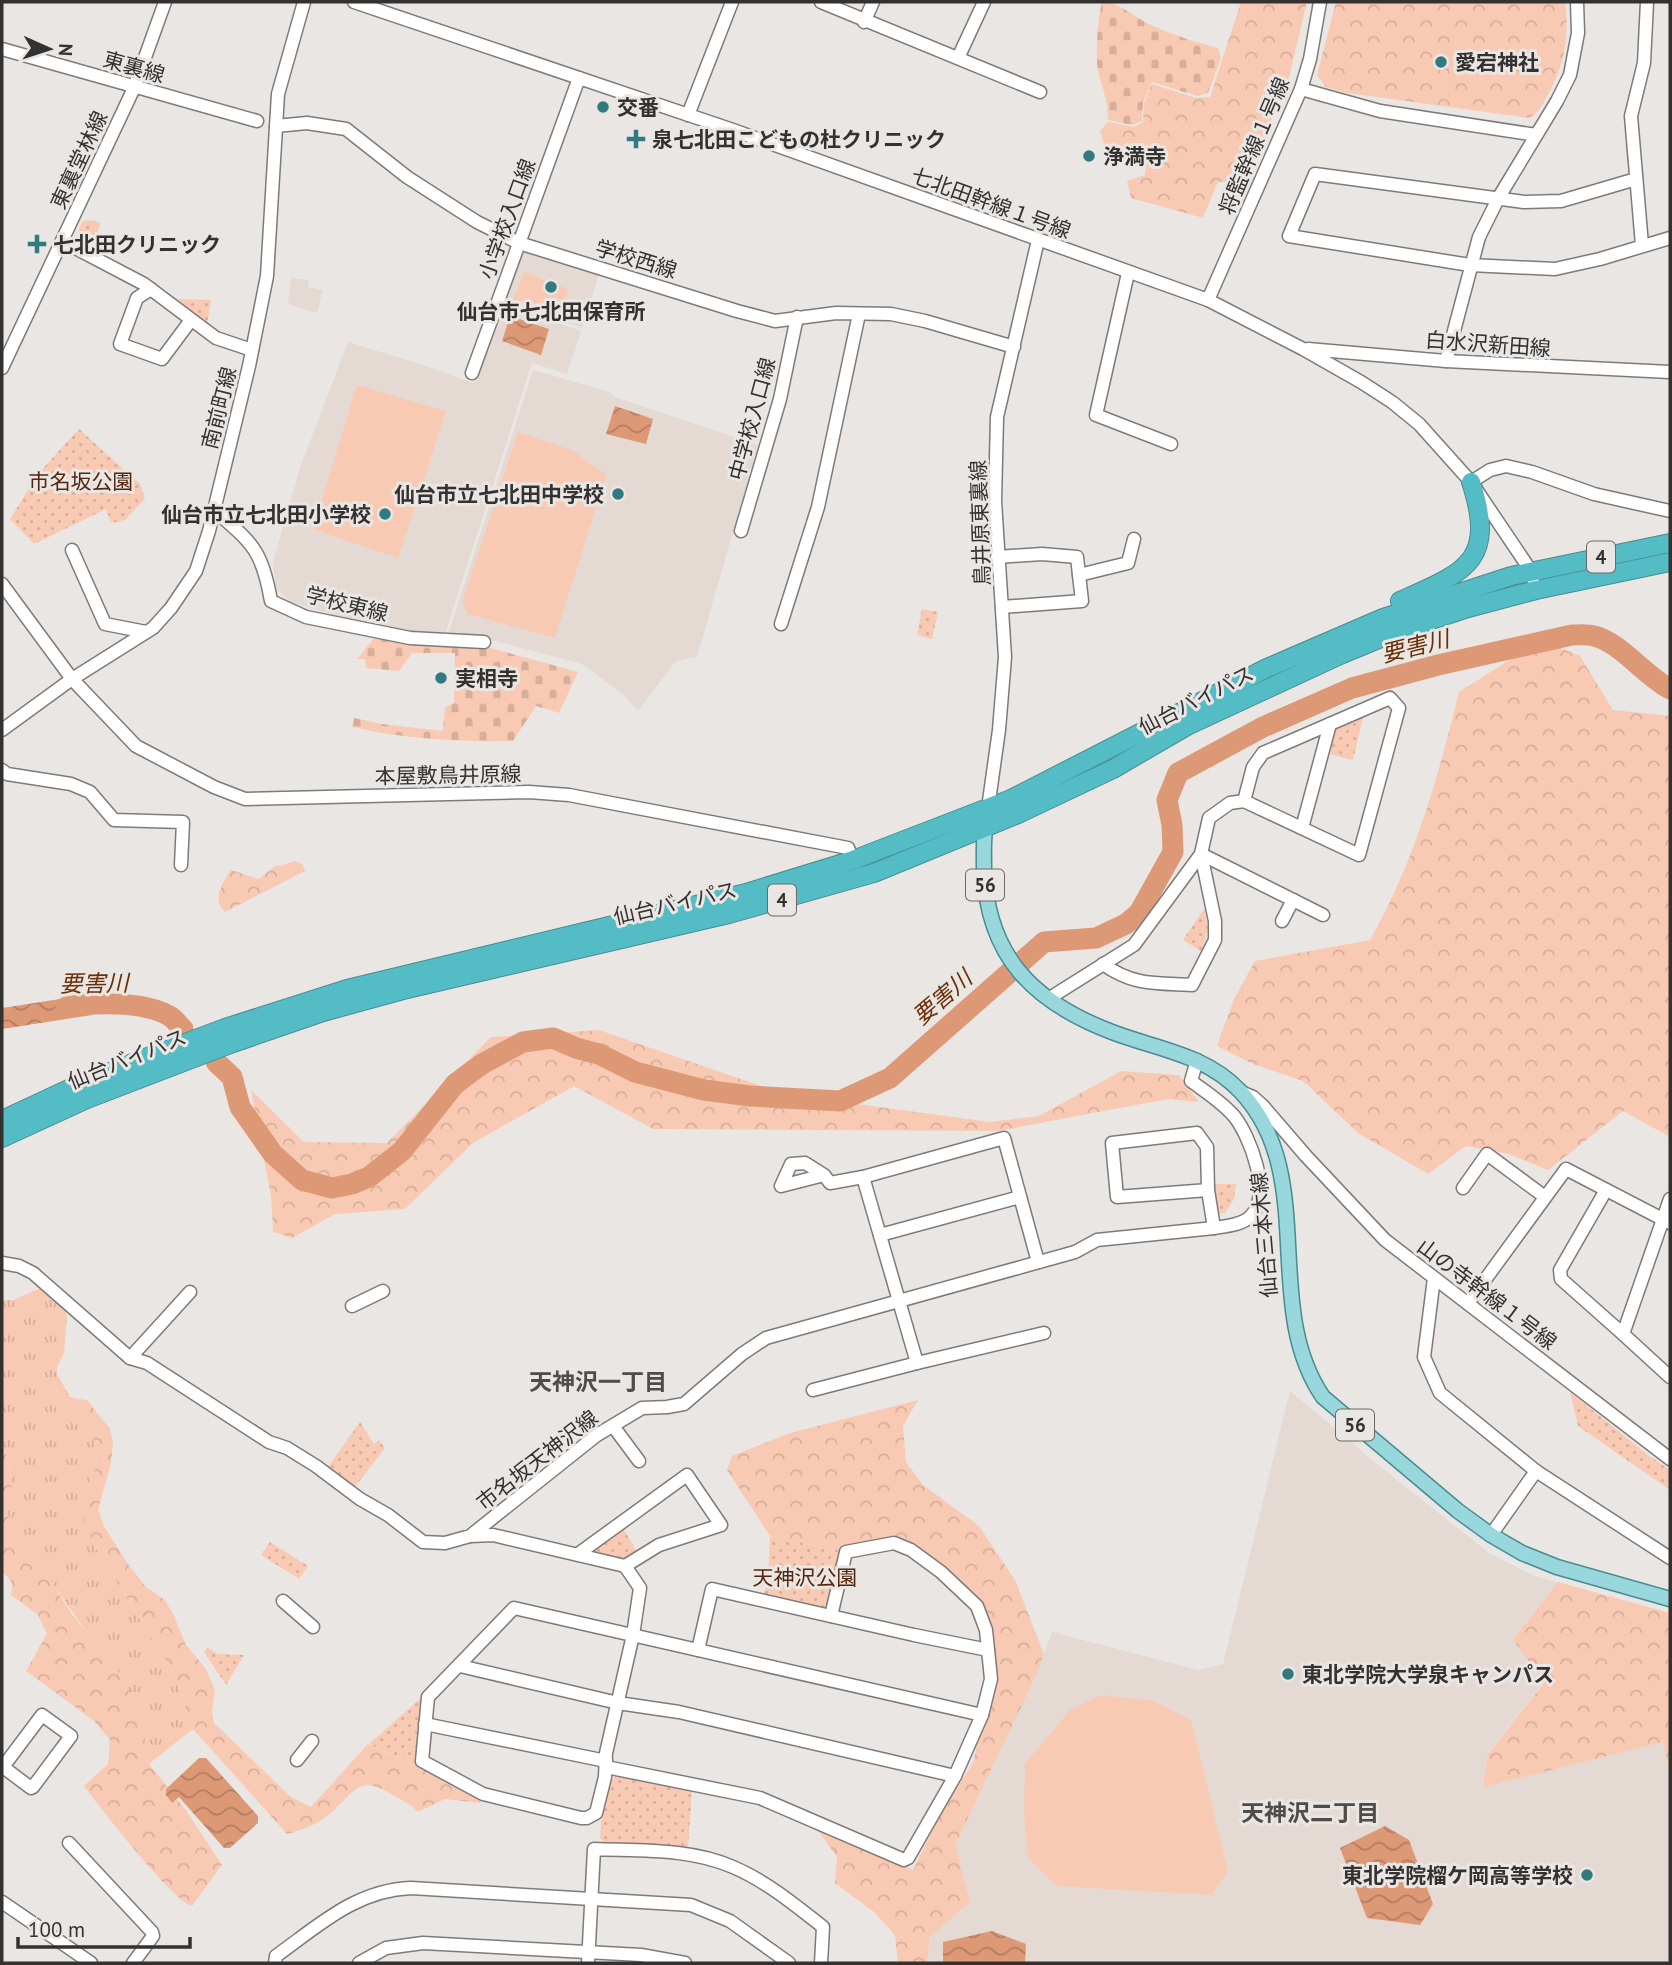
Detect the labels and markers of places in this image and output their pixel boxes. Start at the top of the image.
place label: 愛宕神社 [1455,49,1539,76]
marker: 愛宕神社 [1433,54,1449,70]
place label: 交番 [617,94,659,121]
marker: 交番 [595,99,611,115]
place label: 泉七北田こどもの杜クリニック [652,126,946,153]
marker: 泉七北田こどもの杜クリニック [626,129,646,149]
place label: 浄満寺 [1103,143,1166,170]
marker: 浄満寺 [1081,148,1097,164]
place label: 七北田クリニック [53,231,221,258]
marker: 七北田クリニック [27,234,47,254]
marker: 仙台市七北田保育所 [543,279,559,295]
place label: 仙台市七北田保育所 [457,298,646,325]
place label: 仙台市立七北田中学校 [394,481,604,508]
marker: 仙台市立七北田中学校 [610,486,626,502]
place label: 仙台市立七北田小学校 [161,501,371,528]
marker: 仙台市立七北田小学校 [377,506,393,522]
place label: 実相寺 [455,665,518,692]
marker: 実相寺 [433,670,449,686]
place label: 東北学院大学泉キャンパス [1302,1661,1554,1688]
marker: 東北学院大学泉キャンパス [1280,1666,1296,1682]
place label: 東北学院榴ケ岡高等学校 [1342,1862,1573,1889]
marker: 東北学院榴ケ岡高等学校 [1579,1867,1595,1883]

